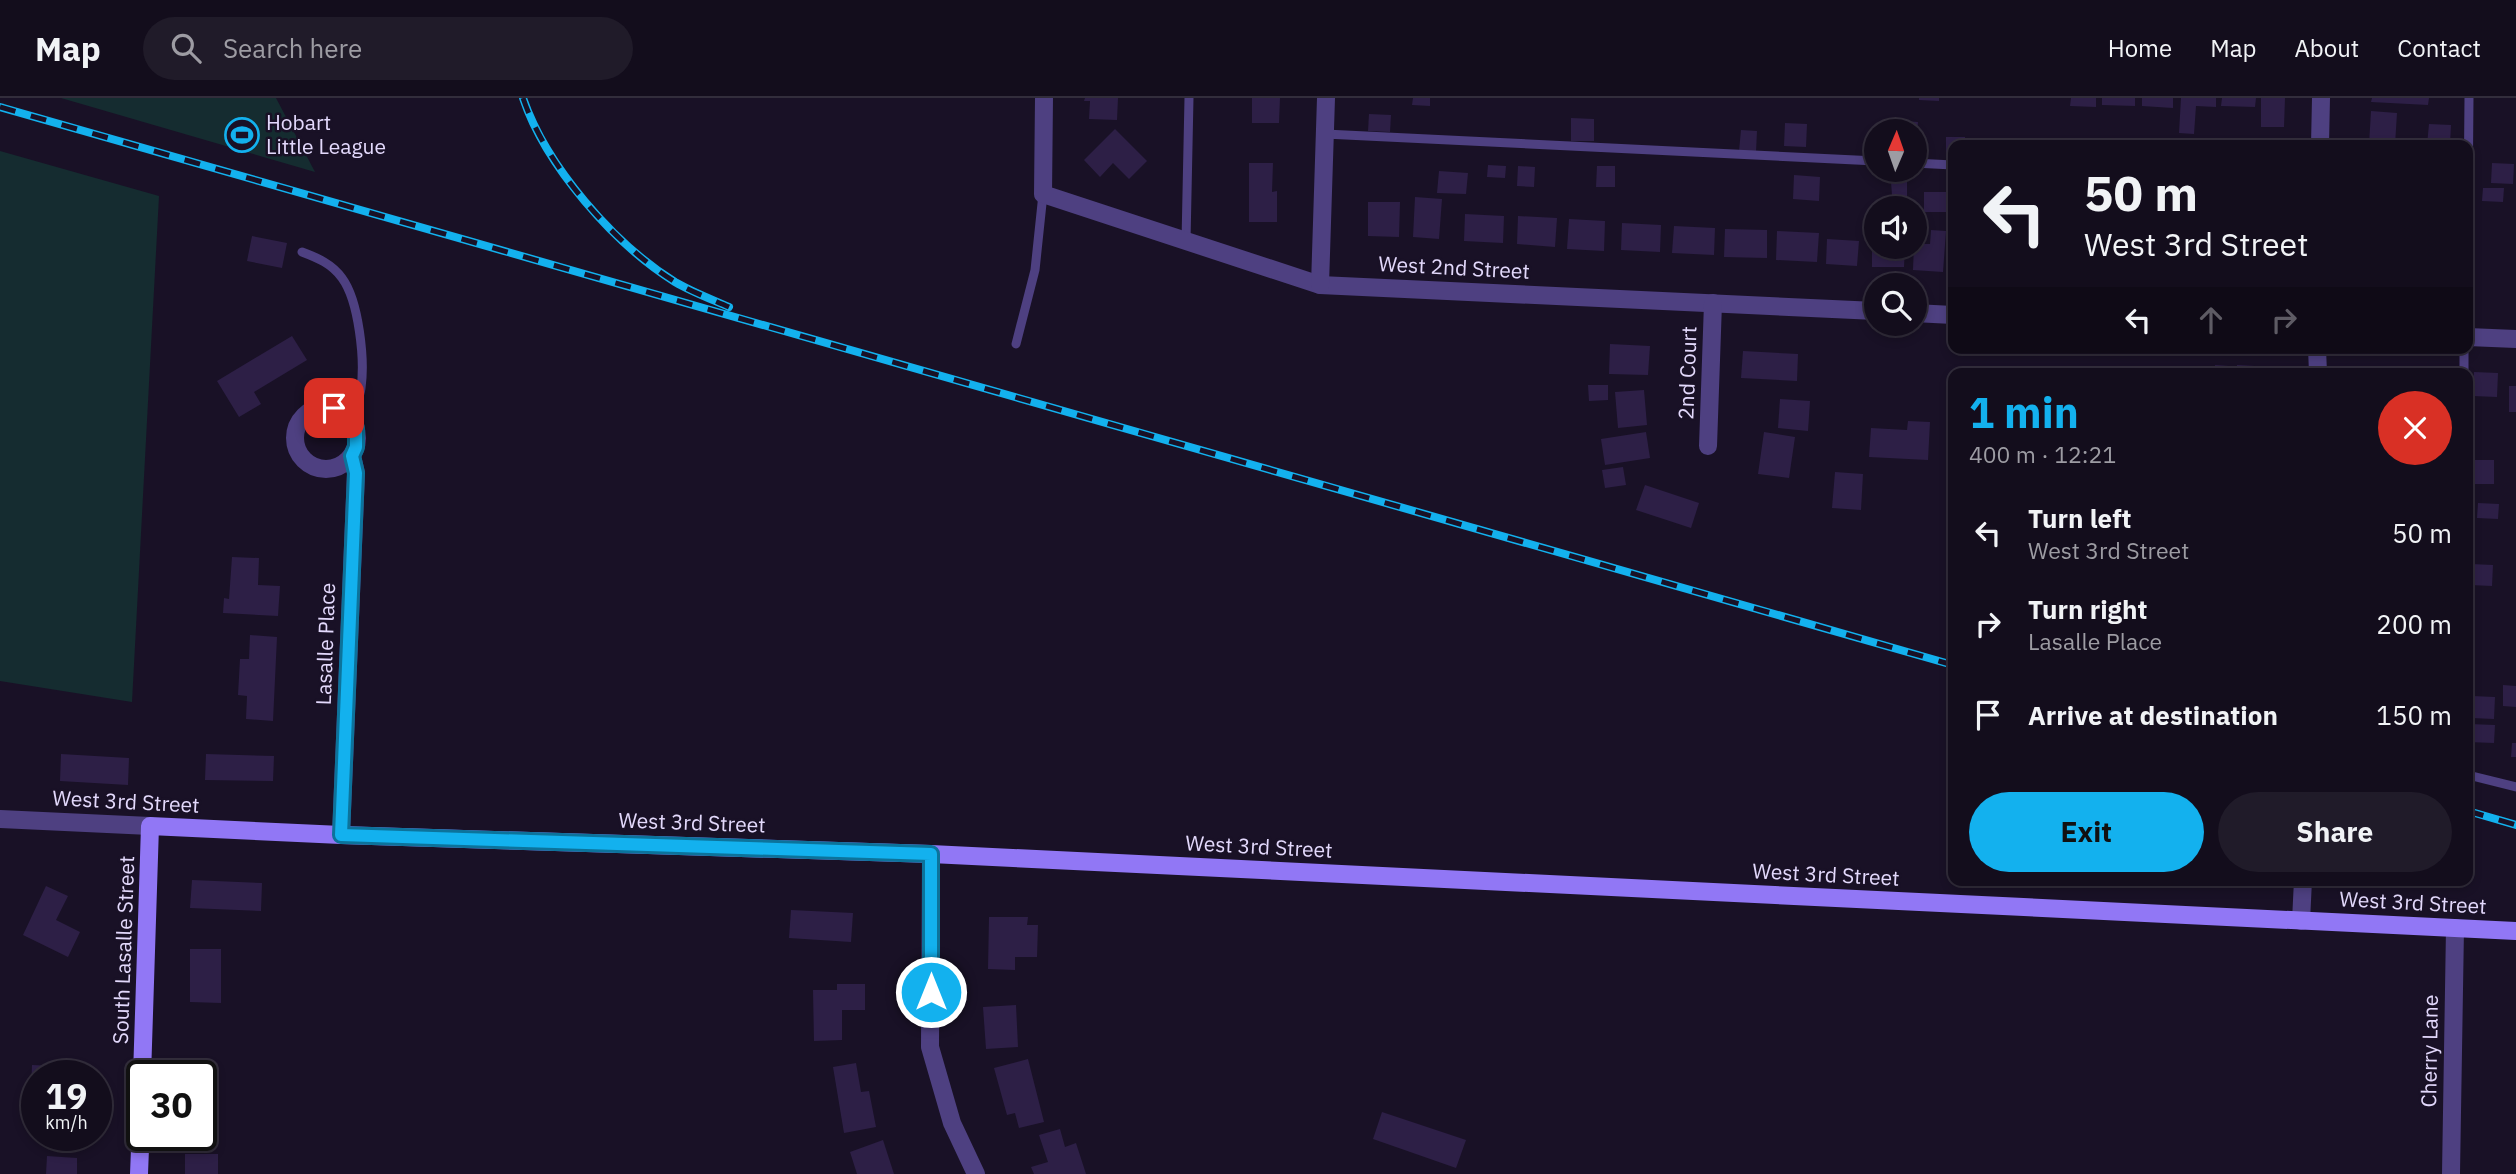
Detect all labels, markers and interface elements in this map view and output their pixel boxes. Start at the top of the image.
search box [143,17,633,80]
text: Map [35,27,101,70]
icon: search [167,29,205,67]
text: Search here [223,31,362,65]
text: Home [2108,32,2172,64]
text: Map [2210,32,2256,64]
text: About [2294,32,2359,64]
text: Contact [2397,32,2481,64]
place label: Hobart Little League [266,108,386,160]
sports icon: Hobart Little League [223,116,261,154]
north arrow [1864,119,1927,182]
map controls [1864,119,1927,336]
text: 50 m [2084,161,2198,224]
icon: left [1969,168,2060,259]
button: sound [1864,196,1927,259]
text: West 3rd Street [2084,223,2308,265]
street label: West 2nd Street [1378,249,1530,285]
button: search [1864,273,1927,336]
icon: left [2119,301,2157,339]
icon: ahead [2192,301,2230,339]
icon: right [2265,301,2303,339]
street label: 2nd Court [1671,326,1703,420]
pin [304,378,364,438]
text: 1 min [1969,385,2079,440]
icon: arrive [315,389,353,427]
button: close [2378,391,2452,465]
text: 400 m · 12:21 [1969,439,2116,469]
text: Turn left [2028,501,2131,535]
icon: left [1969,514,2007,552]
text: 50 m [2392,516,2452,550]
text: West 3rd Street [2028,535,2189,565]
street label: Lasalle Place [309,582,341,706]
text: Turn right [2028,592,2147,626]
icon: right [1969,605,2007,643]
text: 200 m [2376,607,2452,641]
text: Lasalle Place [2028,626,2162,656]
icon: arrive [1969,696,2007,734]
text: Arrive at destination [2028,698,2278,732]
text: 150 m [2376,698,2452,732]
street label: West 3rd Street [52,783,200,819]
button: Exit [1969,792,2204,872]
button: Share [2218,792,2452,872]
street label: West 3rd Street [618,805,766,839]
street label: West 3rd Street [1185,828,1333,864]
street label: South Lasalle Street [106,855,140,1045]
street label: West 3rd Street [1752,856,1900,892]
street label: West 3rd Street [2339,884,2487,920]
position arrow [894,955,968,1029]
street label: Cherry Lane [2414,994,2444,1108]
speed limit sign: 30 [126,1060,217,1151]
text: 19 [45,1073,88,1119]
text: km/h [45,1111,88,1134]

